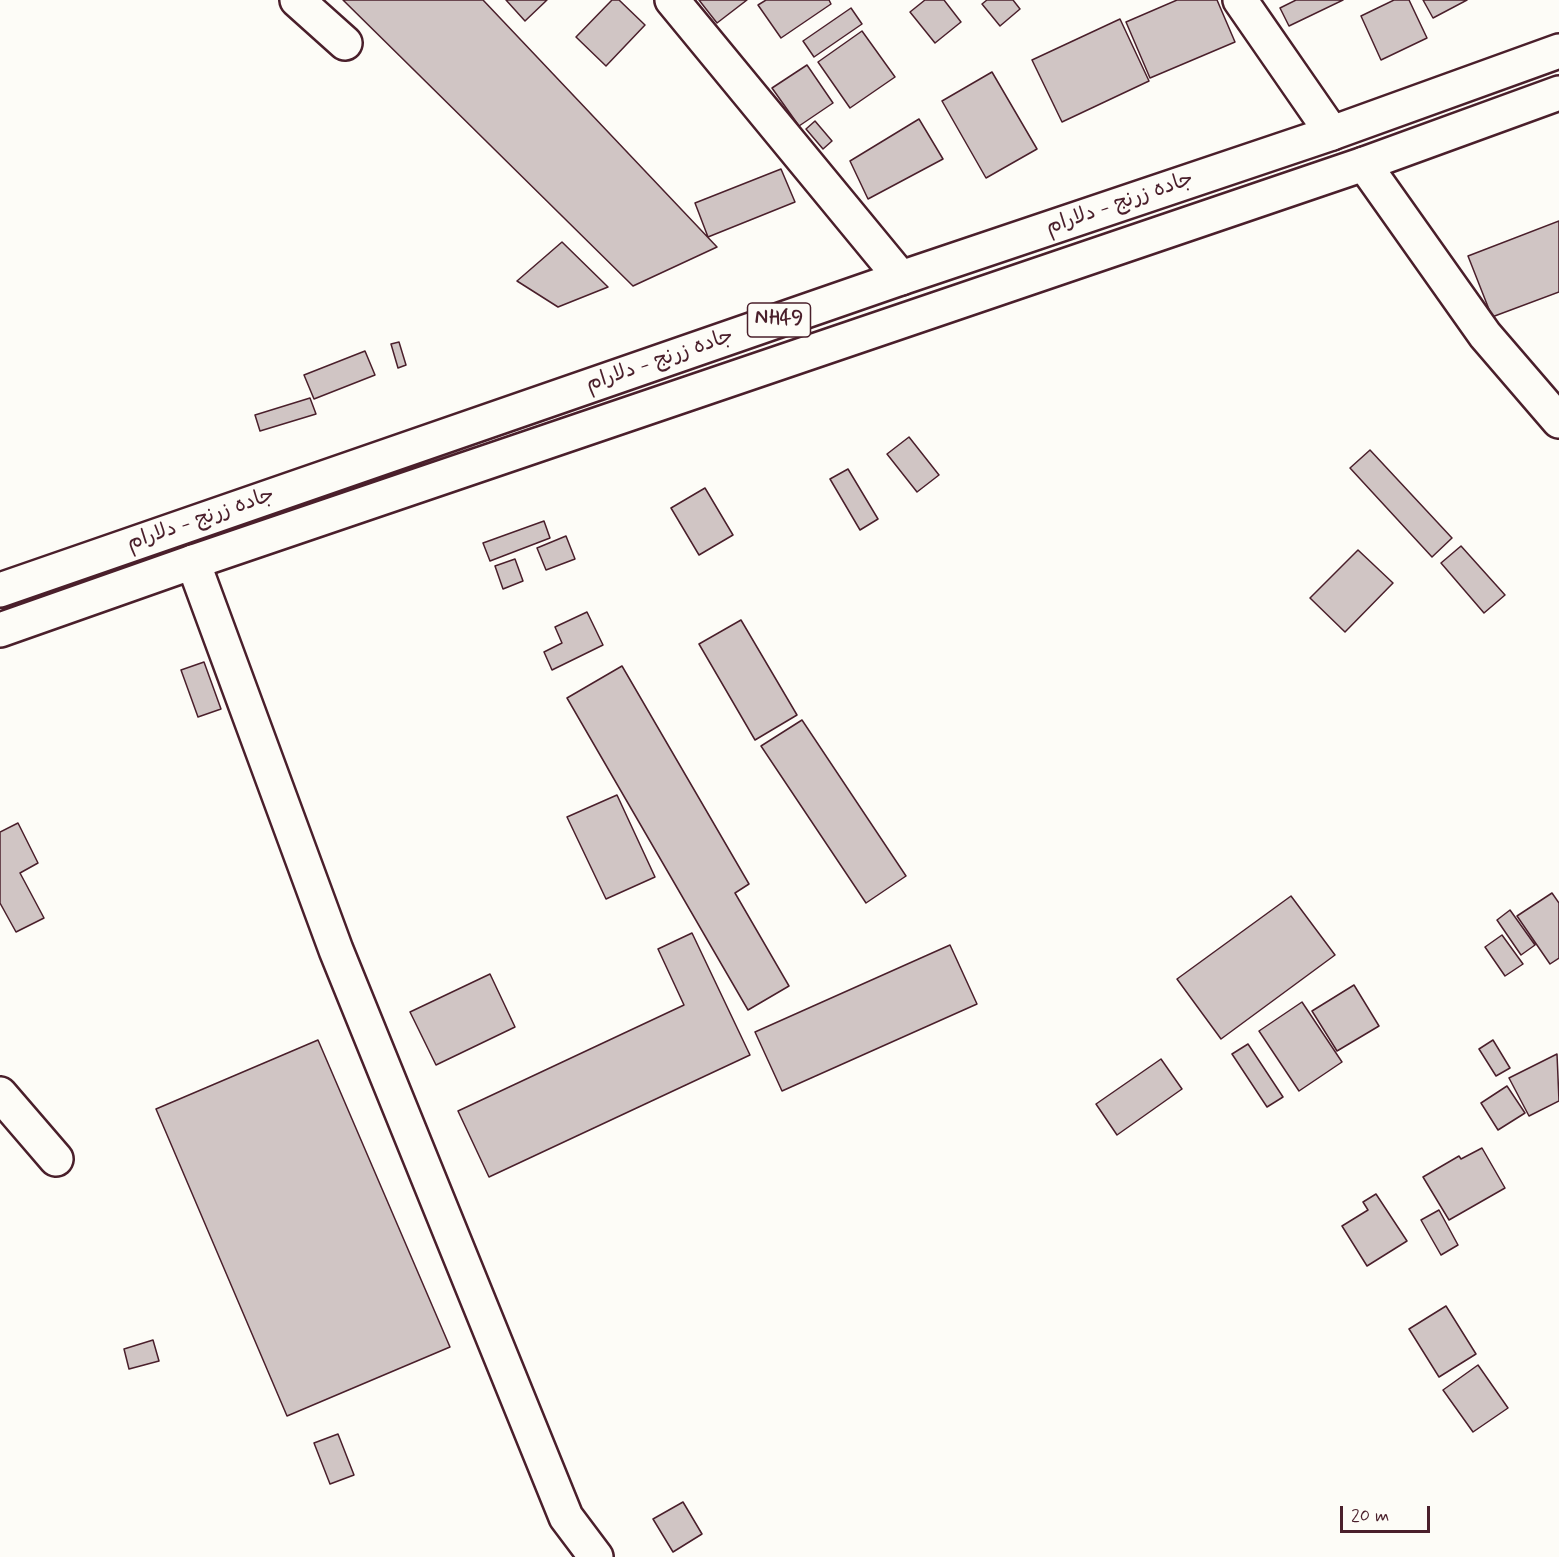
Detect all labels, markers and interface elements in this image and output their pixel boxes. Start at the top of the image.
street label: جاده زرنج - دلارام [1043,167,1197,241]
road number: NH49 [748,303,810,337]
street label: جاده زرنج - دلارام [583,324,737,398]
street label: جاده زرنج - دلارام [124,483,278,557]
scale bar [1343,1494,1433,1532]
text: 20 m [1351,1504,1389,1528]

